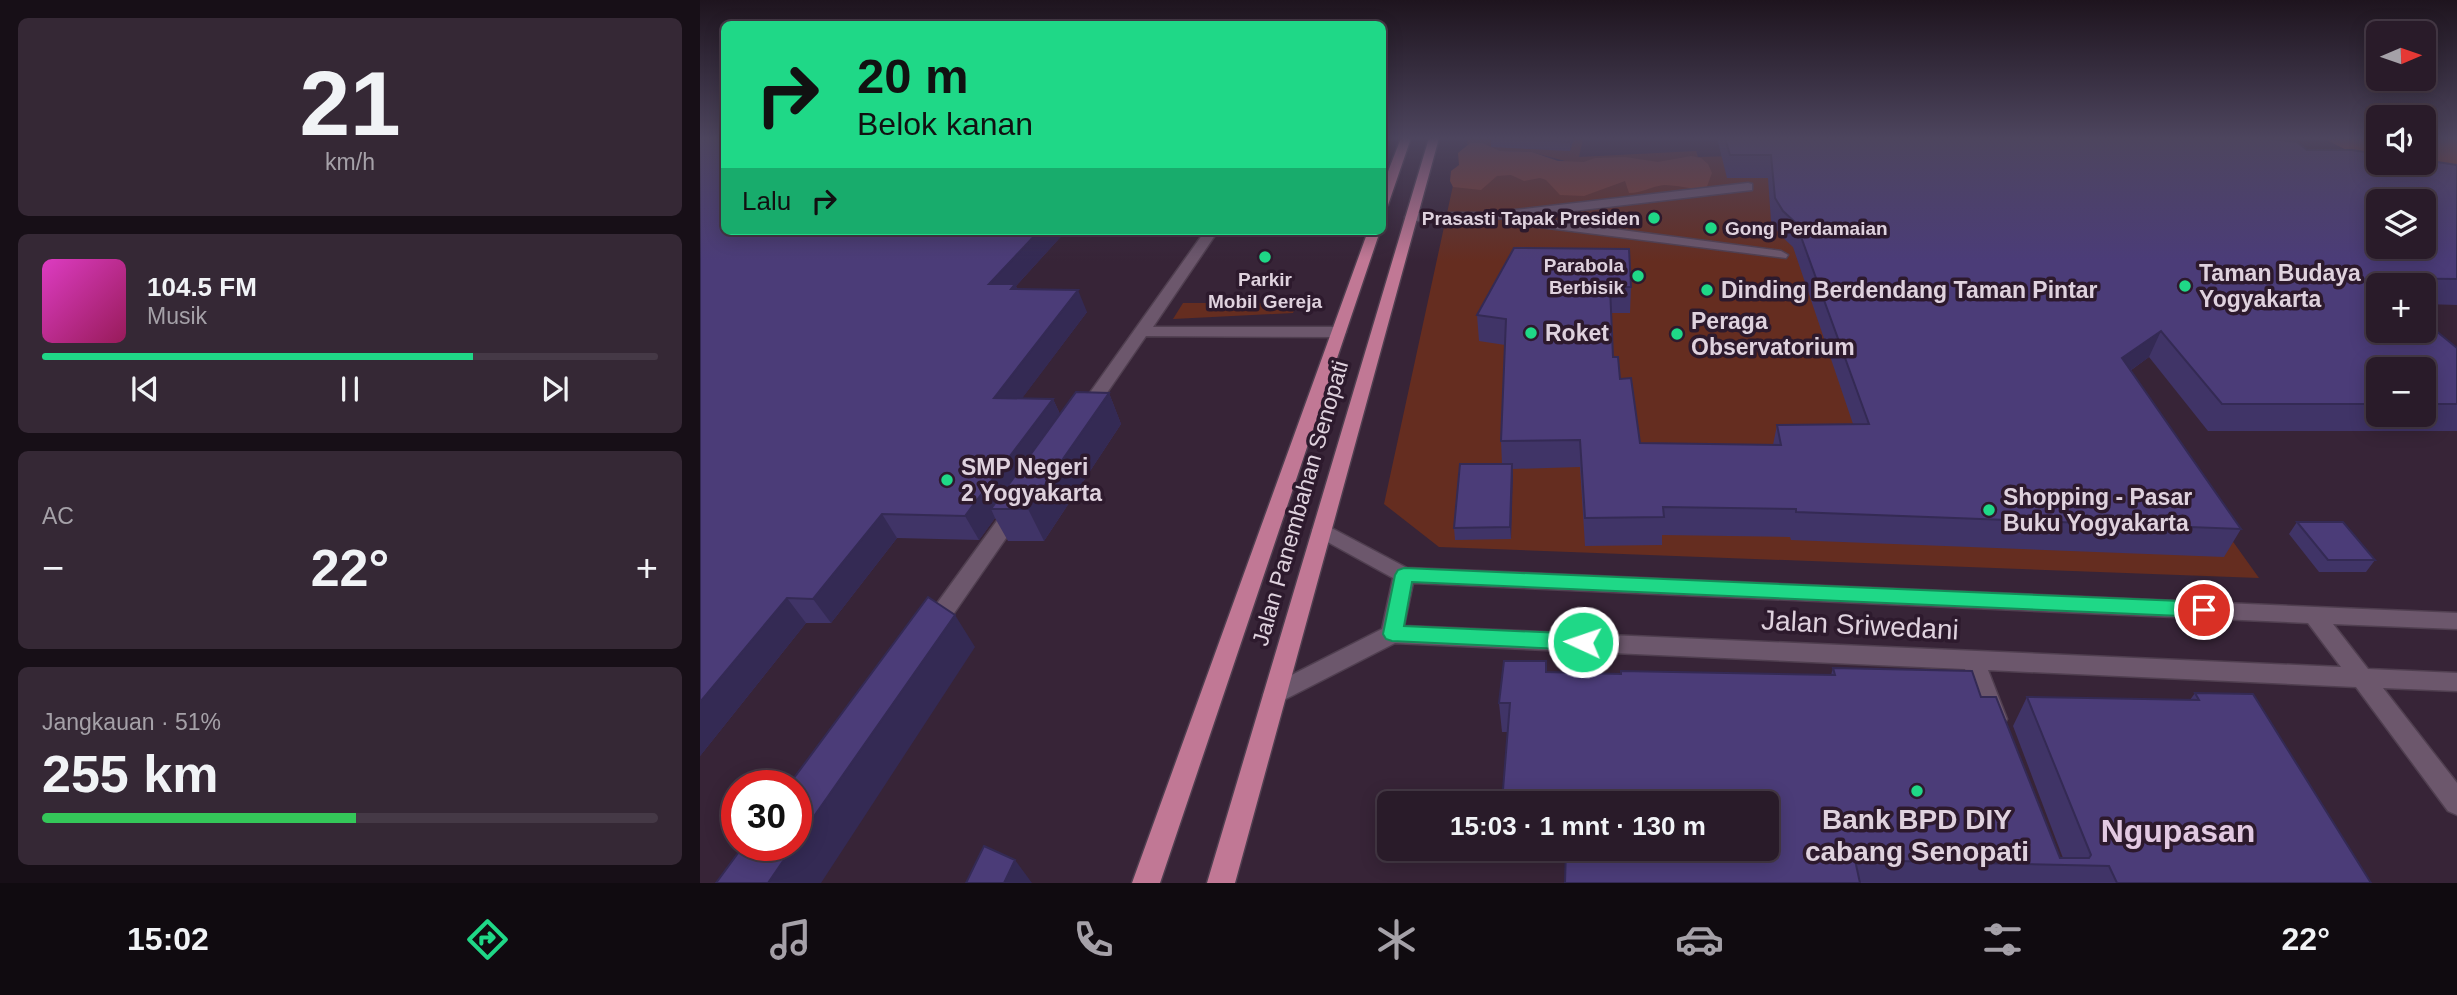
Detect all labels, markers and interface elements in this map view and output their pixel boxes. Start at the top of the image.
north arrow [2366,21,2436,91]
map controls [2366,21,2436,427]
icon: right [742,49,833,140]
text: 20 m [857,49,969,103]
text: 21 [299,53,401,154]
button: sound [2366,105,2436,175]
text: Belok kanan [857,106,1033,142]
text: km/h [325,149,375,175]
icon: right [805,182,843,220]
text: Lalu [742,186,791,216]
button: layers [2366,189,2436,259]
place label: Prasasti Tapak Presiden [1422,208,1640,229]
marker: Prasasti Tapak Presiden [1646,210,1662,226]
place label: Gong Perdamaian [1725,218,1888,239]
marker: Gong Perdamaian [1703,220,1719,236]
marker: Parkir Mobil Gereja [1257,249,1273,265]
place label: Parabola Berbisik [1544,255,1624,298]
place label: Taman Budaya Yogyakarta [2199,260,2361,312]
marker: Parabola Berbisik [1630,268,1646,284]
place label: Parkir Mobil Gereja [1208,269,1322,312]
text: 104.5 FM [147,272,257,302]
button: + [2366,273,2436,343]
place label: Dinding Berdendang Taman Pintar [1721,277,2098,303]
marker: Taman Budaya Yogyakarta [2177,278,2193,294]
marker: Dinding Berdendang Taman Pintar [1699,282,1715,298]
text: Musik [147,303,207,329]
place label: Peraga Observatorium [1691,308,1855,360]
place label: Roket [1545,320,1609,346]
marker: Roket [1523,325,1539,341]
marker: Peraga Observatorium [1669,326,1685,342]
street label: Jalan Panembahan Senopati [1247,357,1353,649]
button: − [2366,357,2436,427]
icon: previous [126,370,164,408]
icon: pause [331,370,369,408]
icon: next [536,370,574,408]
place label: SMP Negeri 2 Yogyakarta [961,454,1102,506]
marker: SMP Negeri 2 Yogyakarta [939,472,955,488]
place label: Shopping - Pasar Buku Yogyakarta [2003,484,2192,536]
marker: Shopping - Pasar Buku Yogyakarta [1981,502,1997,518]
text: AC [42,503,74,529]
text: 22° [311,539,389,597]
text: − [42,547,64,589]
text: + [636,547,658,589]
pin [2174,580,2234,640]
icon: arrive [2185,591,2223,629]
street label: Jalan Sriwedani [1760,604,1960,646]
position arrow [1546,605,1620,679]
text: Jangkauan · 51% [42,709,221,735]
text: 255 km [42,745,218,803]
speed limit sign: 30 [721,770,812,861]
marker: Bank BPD DIY cabang Senopati [1909,783,1925,799]
place label: Bank BPD DIY cabang Senopati [1805,804,2029,867]
text: 15:03 · 1 mnt · 130 m [1450,811,1706,841]
district label: Ngupasan [2101,813,2255,849]
icon: directions [463,915,512,964]
icon: music [766,915,815,964]
icon: phone [1069,915,1118,964]
icon: climate [1372,915,1421,964]
icon: car [1675,915,1724,964]
icon: filters [1978,915,2027,964]
text: 15:02 [127,921,209,957]
text: 22° [2282,921,2330,957]

